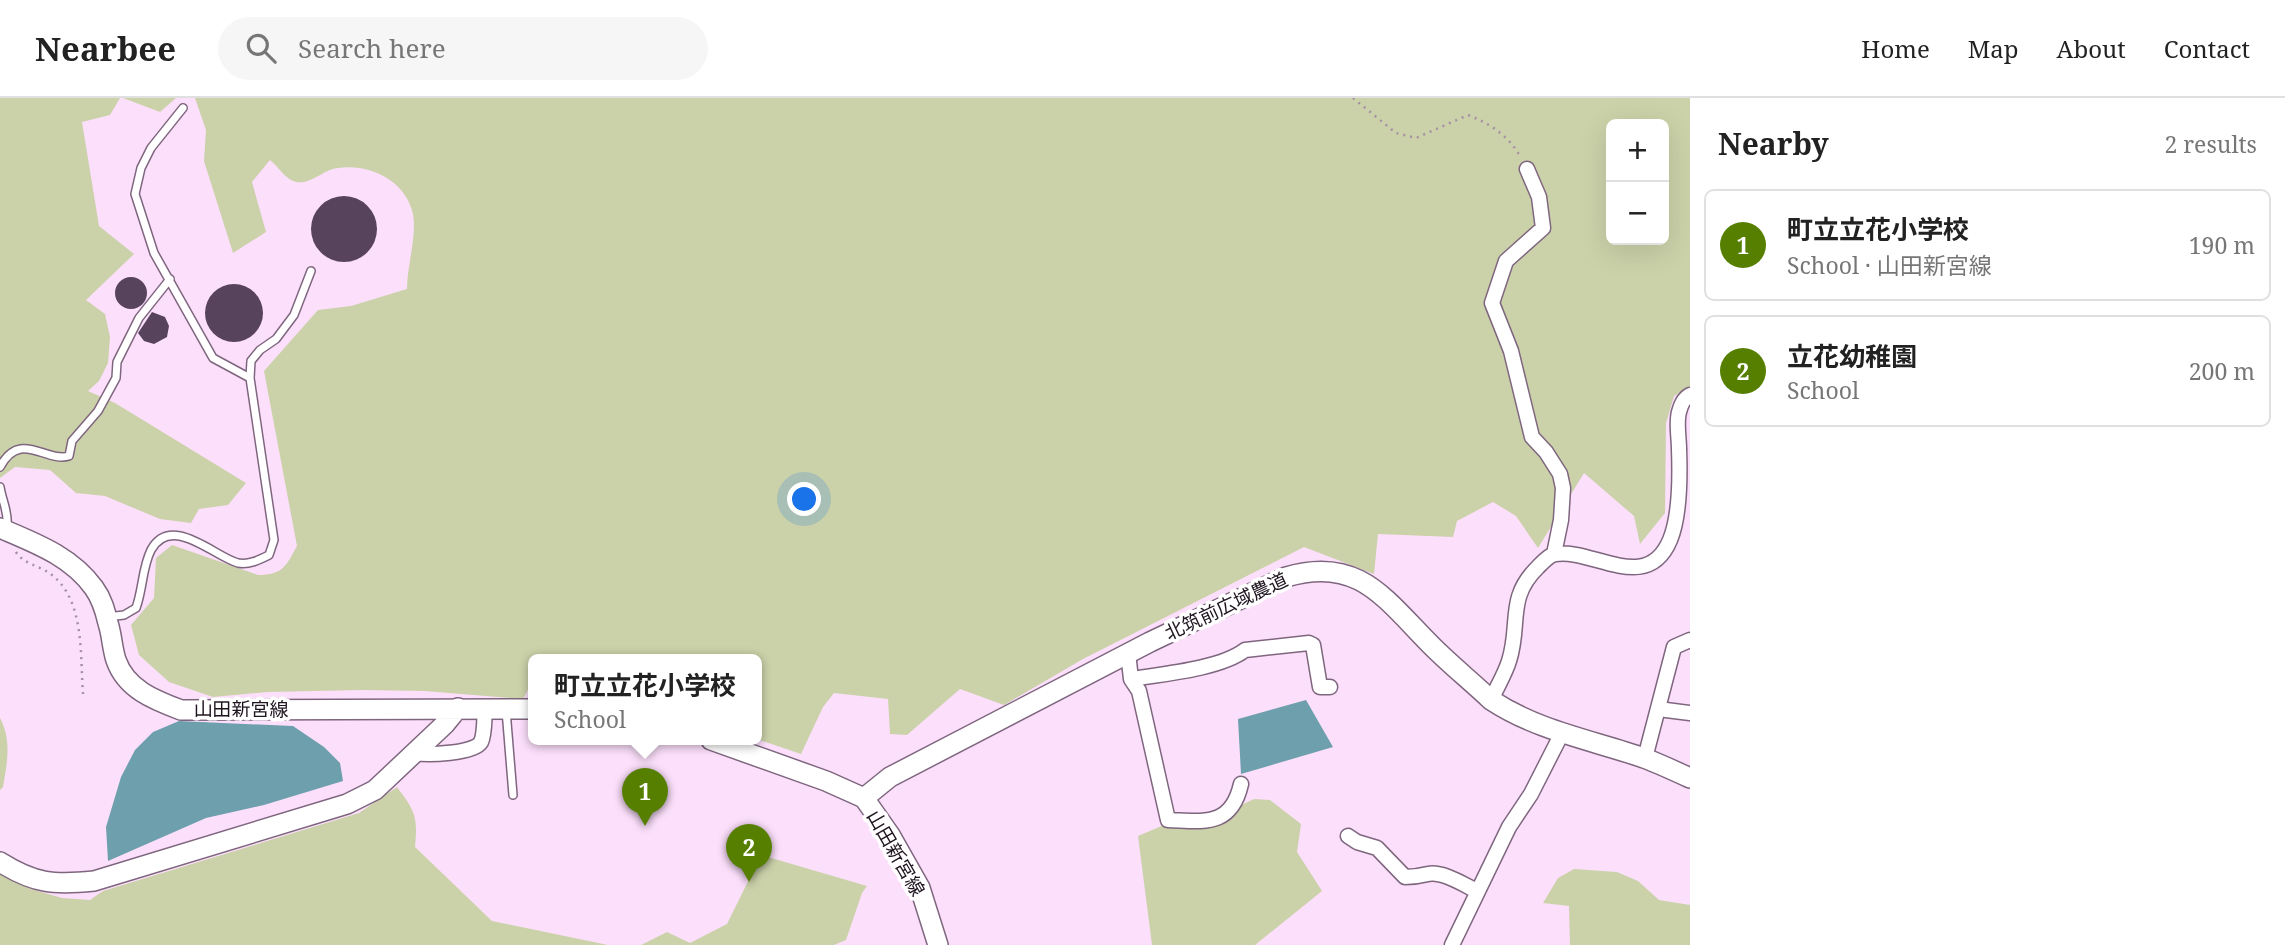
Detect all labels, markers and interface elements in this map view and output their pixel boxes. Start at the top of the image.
search box [218,17,708,80]
text: Nearbee [35,26,176,71]
icon: search [242,29,280,67]
text: Search here [298,30,446,66]
text: Home [1861,32,1930,65]
text: Map [1968,32,2019,65]
text: About [2057,32,2126,65]
text: Contact [2164,32,2250,65]
map controls [1606,119,1669,245]
button: + [1606,119,1669,182]
text: Nearby [1718,123,1829,164]
text: 2 results [2164,128,2257,160]
button: − [1606,182,1669,245]
text: 町立立花小学校 [1787,211,1969,247]
text: 1 [1737,229,1750,261]
text: 190 m [2189,229,2255,261]
text: School · 山田新宮線 [1787,249,1992,281]
text: 立花幼稚園 [1787,338,1917,374]
text: 2 [1737,355,1750,387]
text: 200 m [2189,355,2255,387]
text: School [1787,374,1859,406]
your location [787,482,821,516]
street label: 北筑前広域農道 [1160,566,1292,646]
popup [528,654,762,745]
text: 町立立花小学校 [554,667,736,703]
street label: 山田新宮線 [193,696,289,722]
text: School [554,703,626,735]
pin: 1 [622,768,668,826]
street label: 山田新宮線 [861,805,931,901]
pin: 2 [726,824,772,882]

